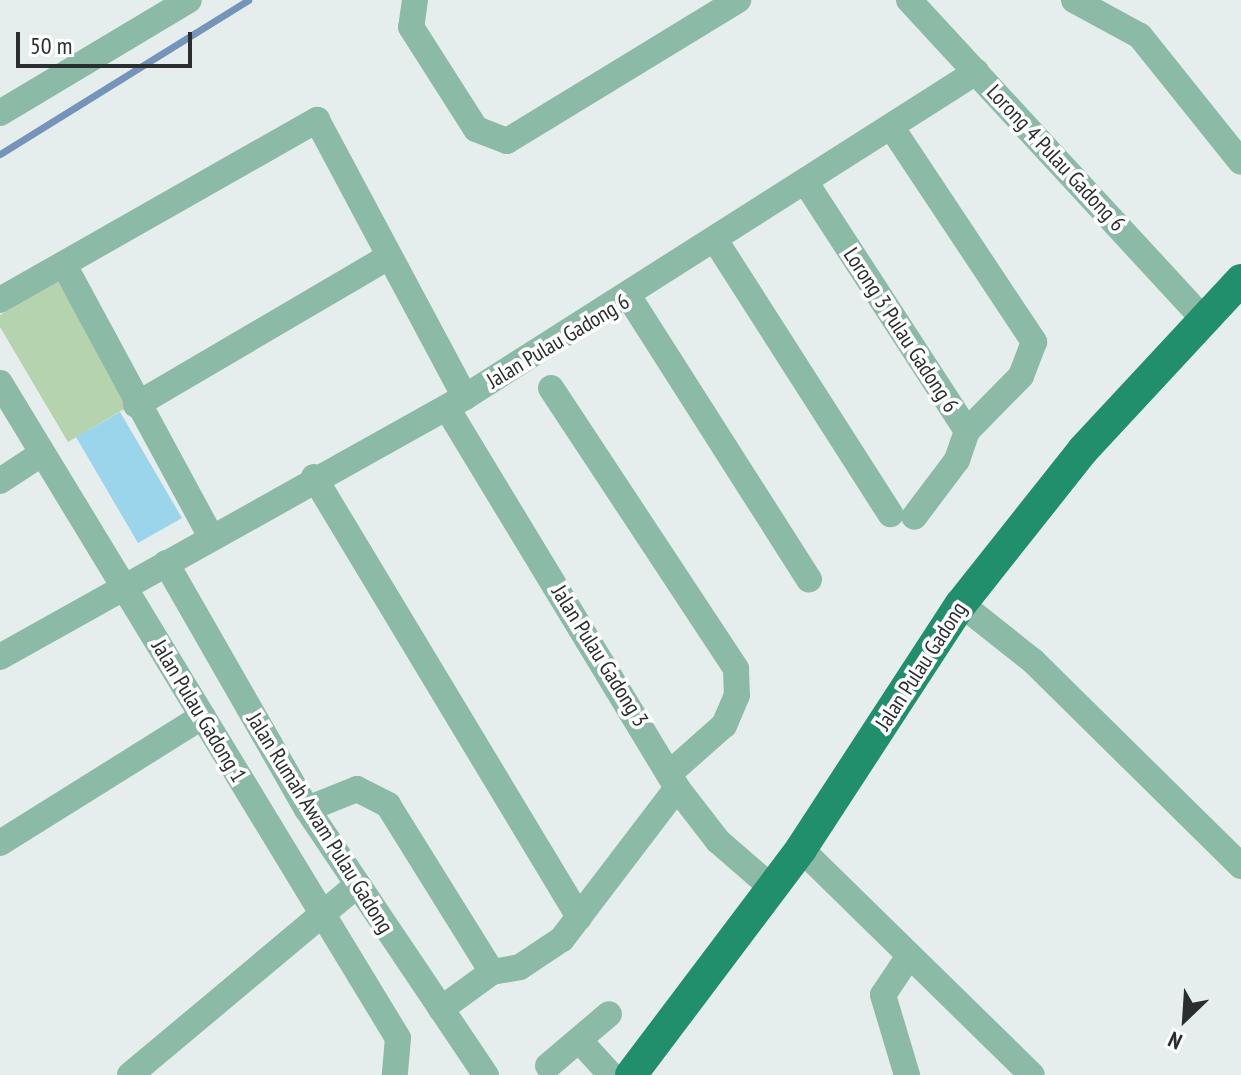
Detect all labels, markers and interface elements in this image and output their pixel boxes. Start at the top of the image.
scale bar [20,16,196,66]
text: 50 m [30,30,72,61]
street label: Lorong 4 Pulau Gadong 6 [981,79,1131,237]
street label: Lorong 3 Pulau Gadong 6 [838,243,964,417]
street label: Jalan Pulau Gadong 6 [482,288,634,394]
street label: Jalan Pulau Gadong 3 [546,580,654,732]
street label: Jalan Pulau Gadong [870,597,972,735]
street label: Jalan Pulau Gadong 1 [146,635,252,787]
street label: Jalan Rumah Awam Pulau Gadong [241,708,399,938]
north arrow [1145,979,1225,1059]
text: N [1164,1026,1186,1056]

